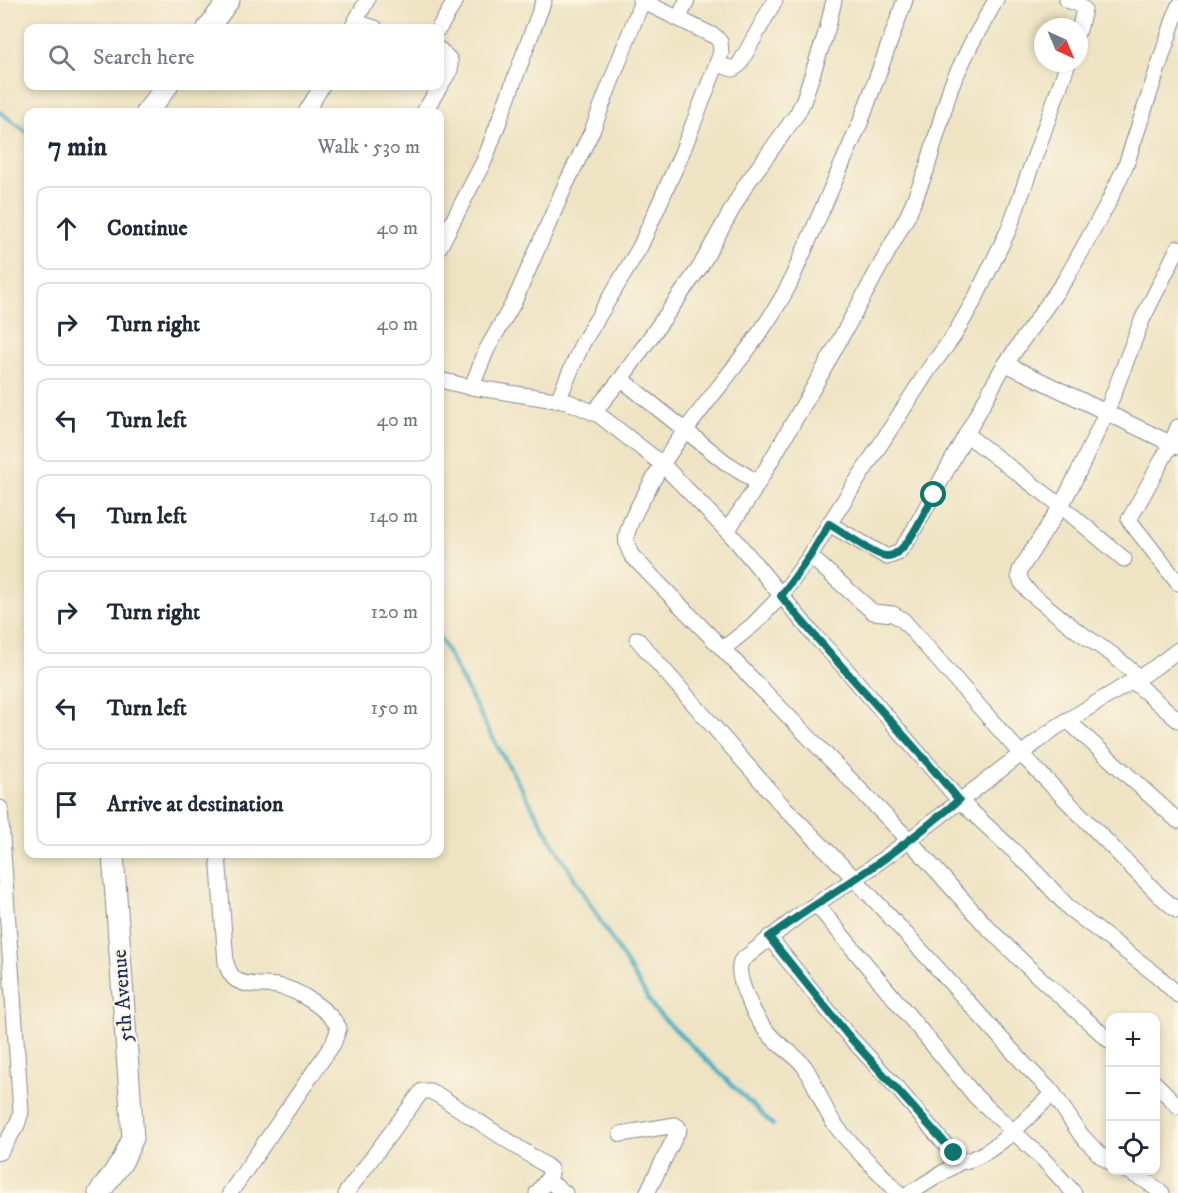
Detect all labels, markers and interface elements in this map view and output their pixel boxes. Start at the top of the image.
north arrow [1034,18,1088,72]
search box [24,24,444,90]
icon: search [45,41,78,74]
text: Search here [93,44,195,71]
text: 7 min [48,131,107,164]
text: Walk · 530 m [318,135,420,160]
icon: ahead [50,212,83,245]
text: Continue [107,215,188,242]
text: 40 m [376,216,418,241]
icon: right [50,308,83,341]
text: Turn right [107,311,200,338]
text: 40 m [376,312,418,337]
icon: left [50,404,83,437]
text: Turn left [107,407,187,434]
text: 40 m [376,408,418,433]
route start [920,481,946,507]
icon: left [50,500,83,533]
text: Turn left [107,503,187,530]
text: 140 m [369,504,418,529]
icon: right [50,596,83,629]
text: Turn right [107,599,200,626]
text: 120 m [371,600,418,625]
icon: left [50,692,83,725]
text: Turn left [107,695,187,722]
text: 150 m [371,696,418,721]
icon: arrive [50,788,83,821]
text: Arrive at destination [107,791,284,818]
street label: 5th Avenue [107,948,139,1043]
map controls [1106,1013,1160,1175]
button: + [1106,1013,1160,1067]
button: − [1106,1067,1160,1121]
button: locate [1106,1121,1160,1175]
route end [940,1139,966,1165]

